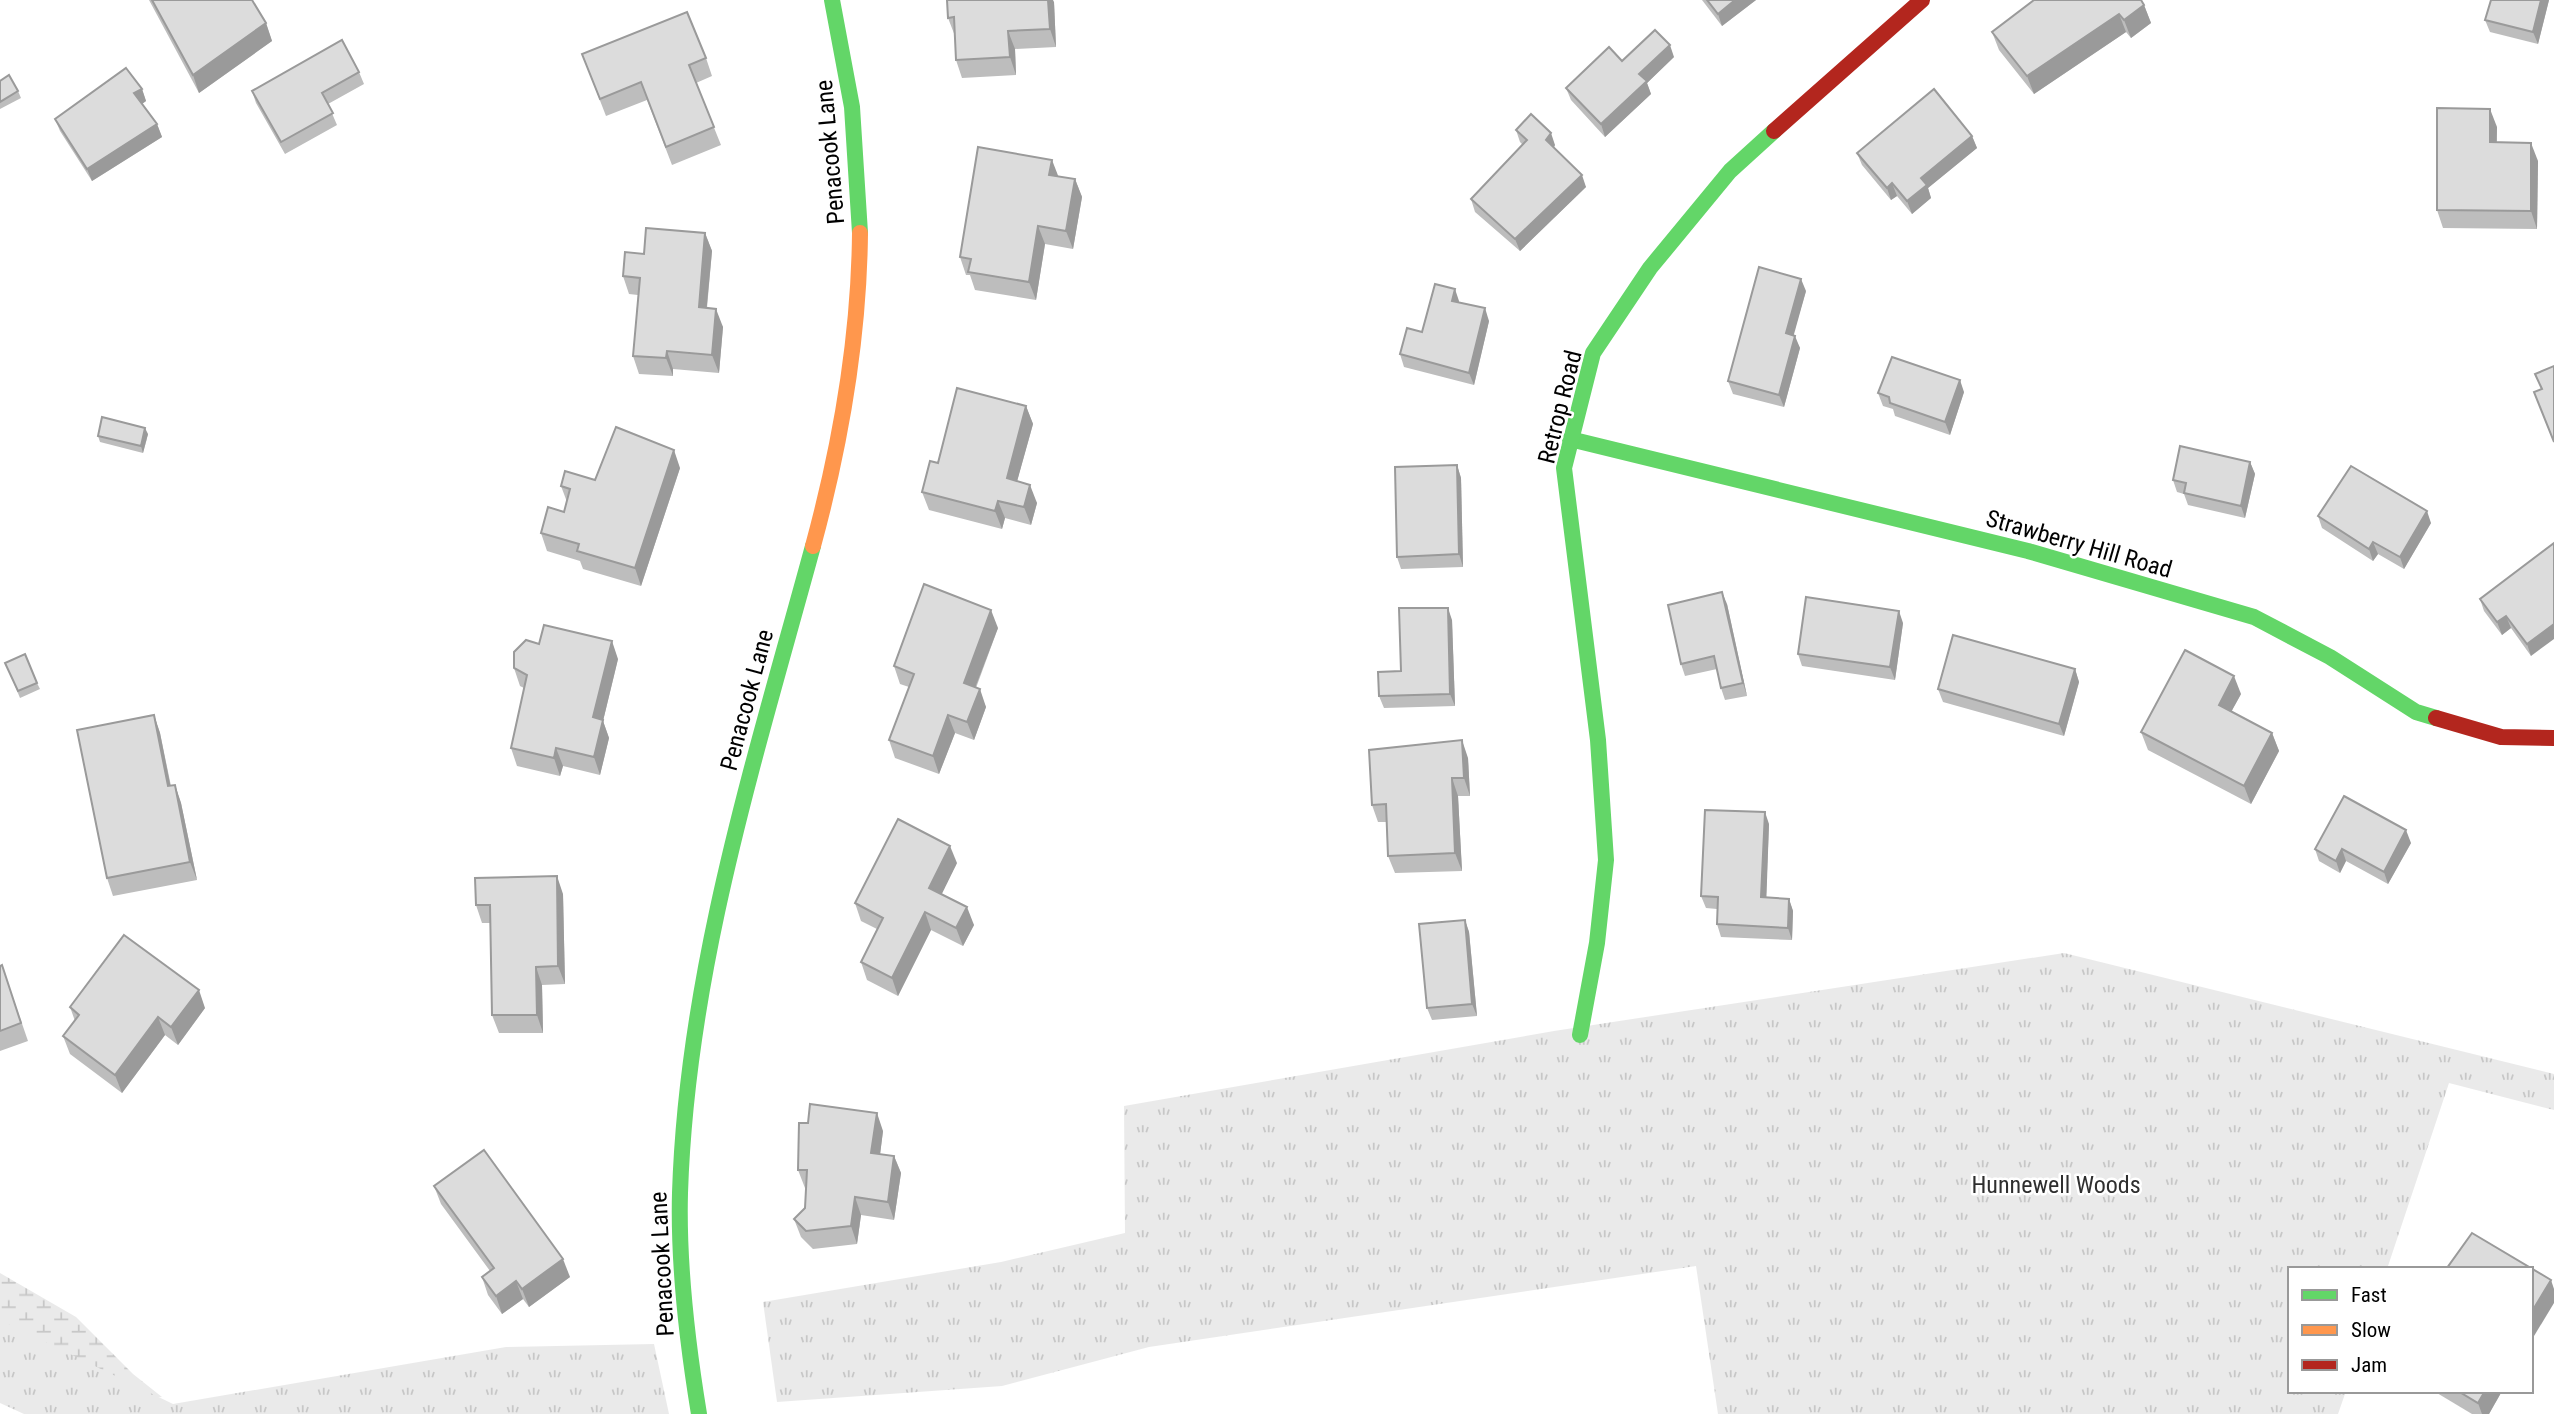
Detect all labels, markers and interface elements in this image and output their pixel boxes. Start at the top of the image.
street label: Penacook Lane [810,79,850,225]
street label: Retrop Road [1532,347,1588,467]
street label: Strawberry Hill Road [1983,504,2175,584]
street label: Penacook Lane [715,626,779,774]
park label: Hunnewell Woods [1971,1171,2141,1199]
street label: Penacook Lane [644,1191,680,1337]
legend [2288,1267,2533,1393]
text: Fast [2351,1283,2387,1307]
text: Slow [2351,1318,2391,1342]
text: Jam [2351,1353,2387,1377]

